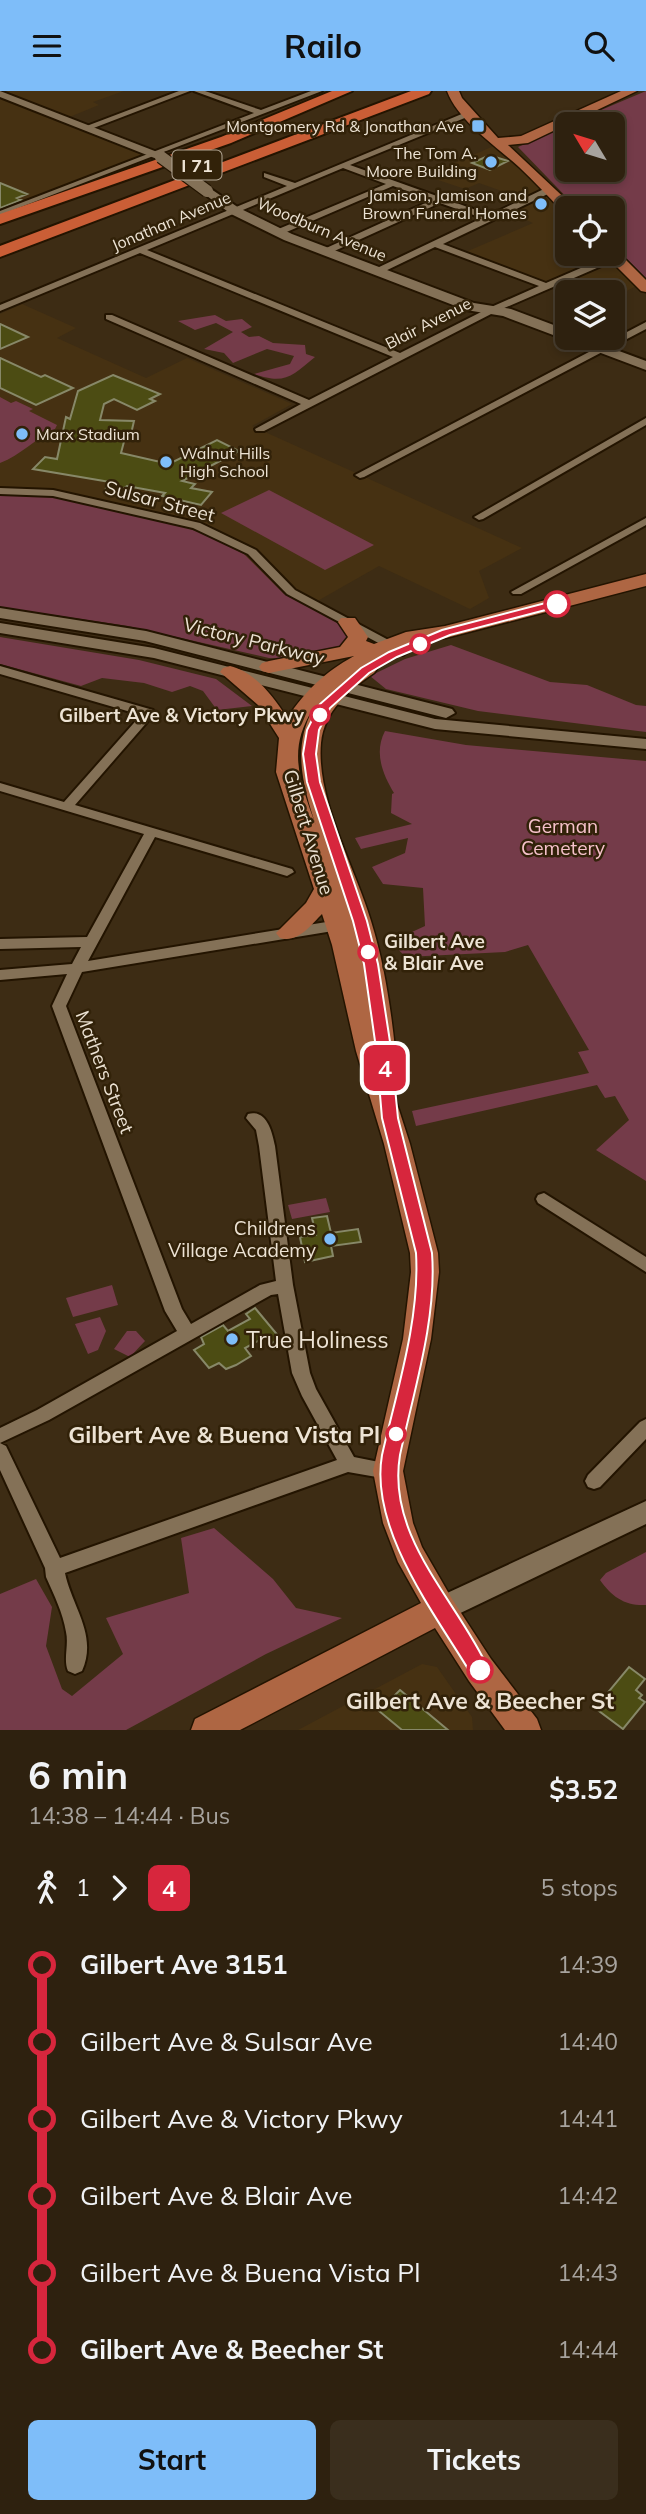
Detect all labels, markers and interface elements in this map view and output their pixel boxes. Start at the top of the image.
text: Railo [284,26,362,66]
icon: menu [28,27,66,65]
icon: search [580,27,618,65]
north arrow [555,112,625,182]
map controls [555,112,625,350]
place label: Montgomery Rd & Jonathan Ave [226,116,464,136]
marker: Montgomery Rd & Jonathan Ave [470,118,486,134]
place label: The Tom A. Moore Building [366,143,477,181]
road number: I 71 [172,151,222,179]
marker: The Tom A. Moore Building [483,154,499,170]
place label: Jamison, Jamison and Brown Funeral Homes [362,185,527,223]
street label: Jonathan Avenue [109,187,233,255]
street label: Woodburn Avenue [254,193,390,265]
marker: Jamison, Jamison and Brown Funeral Homes [533,196,549,212]
button: locate [555,196,625,266]
button: layers [555,280,625,350]
street label: Blair Avenue [382,293,474,353]
place label: Marx Stadium [36,424,140,444]
marker: Marx Stadium [14,426,30,442]
place label: Walnut Hills High School [180,443,270,481]
marker: Walnut Hills High School [158,454,174,470]
street label: Sulsar Street [103,475,218,527]
unlabelled marker [544,591,570,617]
street label: Victory Parkway [181,612,327,670]
unlabelled marker [410,634,430,654]
place label: Gilbert Ave & Victory Pkwy [59,703,305,727]
marker: Gilbert Ave & Victory Pkwy [310,705,330,725]
street label: Gilbert Avenue [279,766,339,898]
park label: German Cemetery [521,814,605,860]
place label: Gilbert Ave & Blair Ave [384,929,485,975]
marker: Gilbert Ave & Blair Ave [358,942,378,962]
street label: Mathers Street [71,1007,140,1137]
line badge: 4 [362,1045,408,1091]
text: 4 [378,1053,392,1083]
place label: Childrens Village Academy [168,1216,316,1262]
marker: Childrens Village Academy [322,1231,338,1247]
place label: True Holiness [246,1325,389,1354]
marker: True Holiness [224,1331,240,1347]
place label: Gilbert Ave & Buena Vista Pl [68,1420,380,1449]
marker: Gilbert Ave & Buena Vista Pl [386,1424,406,1444]
marker: Gilbert Ave & Beecher St [467,1657,493,1683]
place label: Gilbert Ave & Beecher St [346,1686,614,1715]
text: 6 min [28,1751,128,1799]
text: $3.52 [549,1773,618,1806]
text: 14:38 – 14:44 · Bus [28,1801,230,1830]
icon: walk [28,1869,66,1907]
icon: forward [100,1869,138,1907]
text: 1 [76,1873,90,1902]
text: 4 [162,1873,176,1903]
text: 5 stops [541,1873,618,1902]
text: Gilbert Ave 3151 [80,1948,288,1981]
text: 14:39 [558,1950,618,1979]
text: Gilbert Ave & Sulsar Ave [80,2025,373,2058]
text: 14:40 [558,2027,618,2056]
text: Gilbert Ave & Victory Pkwy [80,2102,403,2135]
text: 14:41 [558,2104,618,2133]
text: Gilbert Ave & Blair Ave [80,2179,352,2212]
text: 14:42 [558,2181,618,2210]
text: Gilbert Ave & Buena Vista Pl [80,2256,421,2289]
text: 14:43 [558,2258,618,2287]
text: Gilbert Ave & Beecher St [80,2333,383,2366]
text: 14:44 [558,2335,618,2364]
button: Start [28,2420,316,2500]
button: Tickets [330,2420,618,2500]

